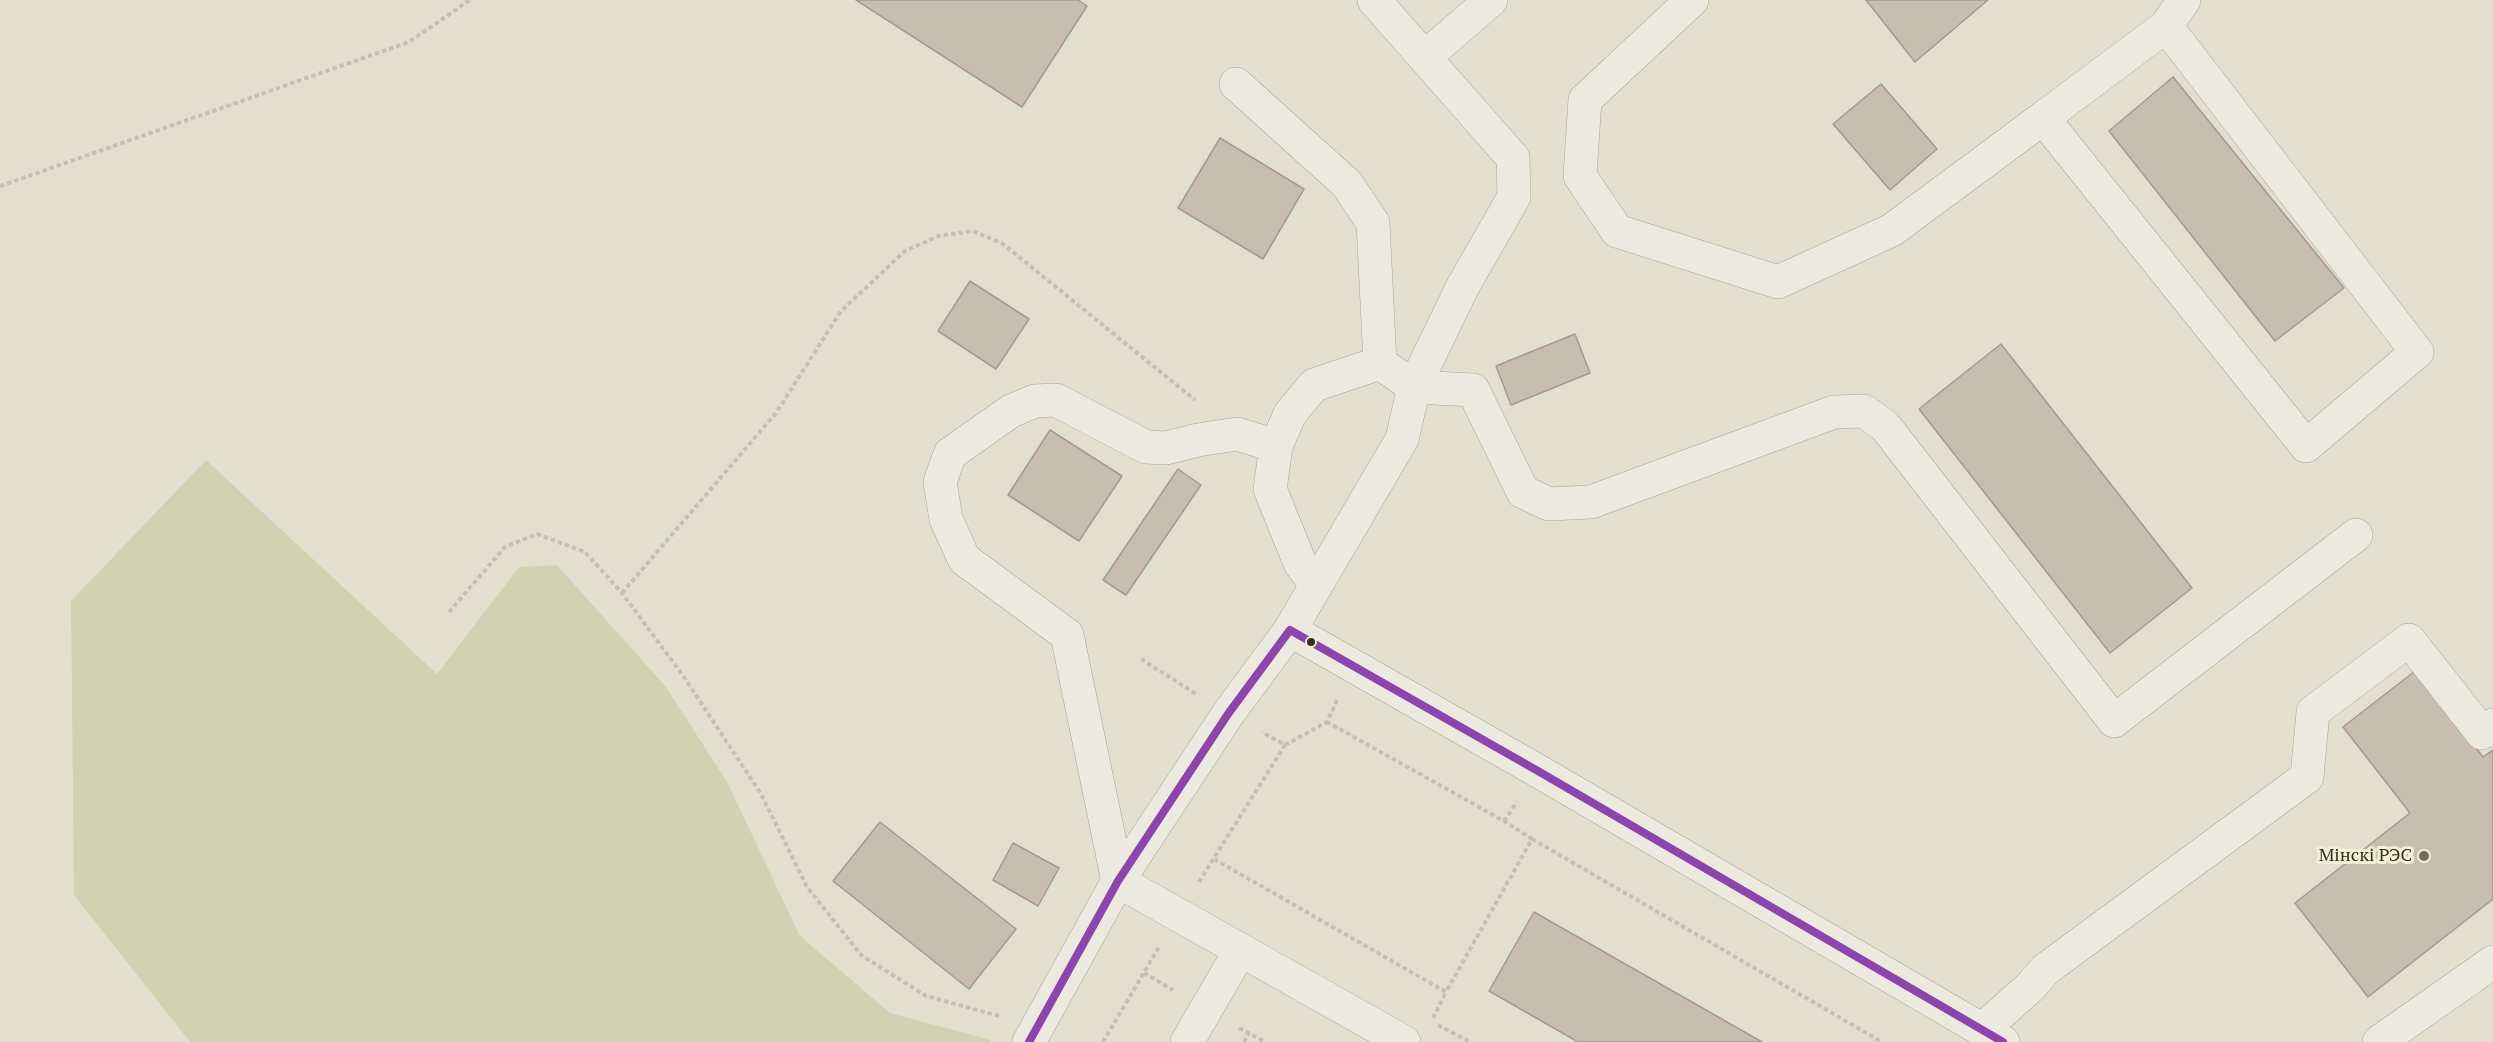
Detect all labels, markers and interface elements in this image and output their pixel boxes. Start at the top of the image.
unlabelled marker [1305,636,1317,648]
place label: Мінскі РЭС [2319,845,2412,867]
marker: Мінскі РЭС [2417,849,2431,863]

